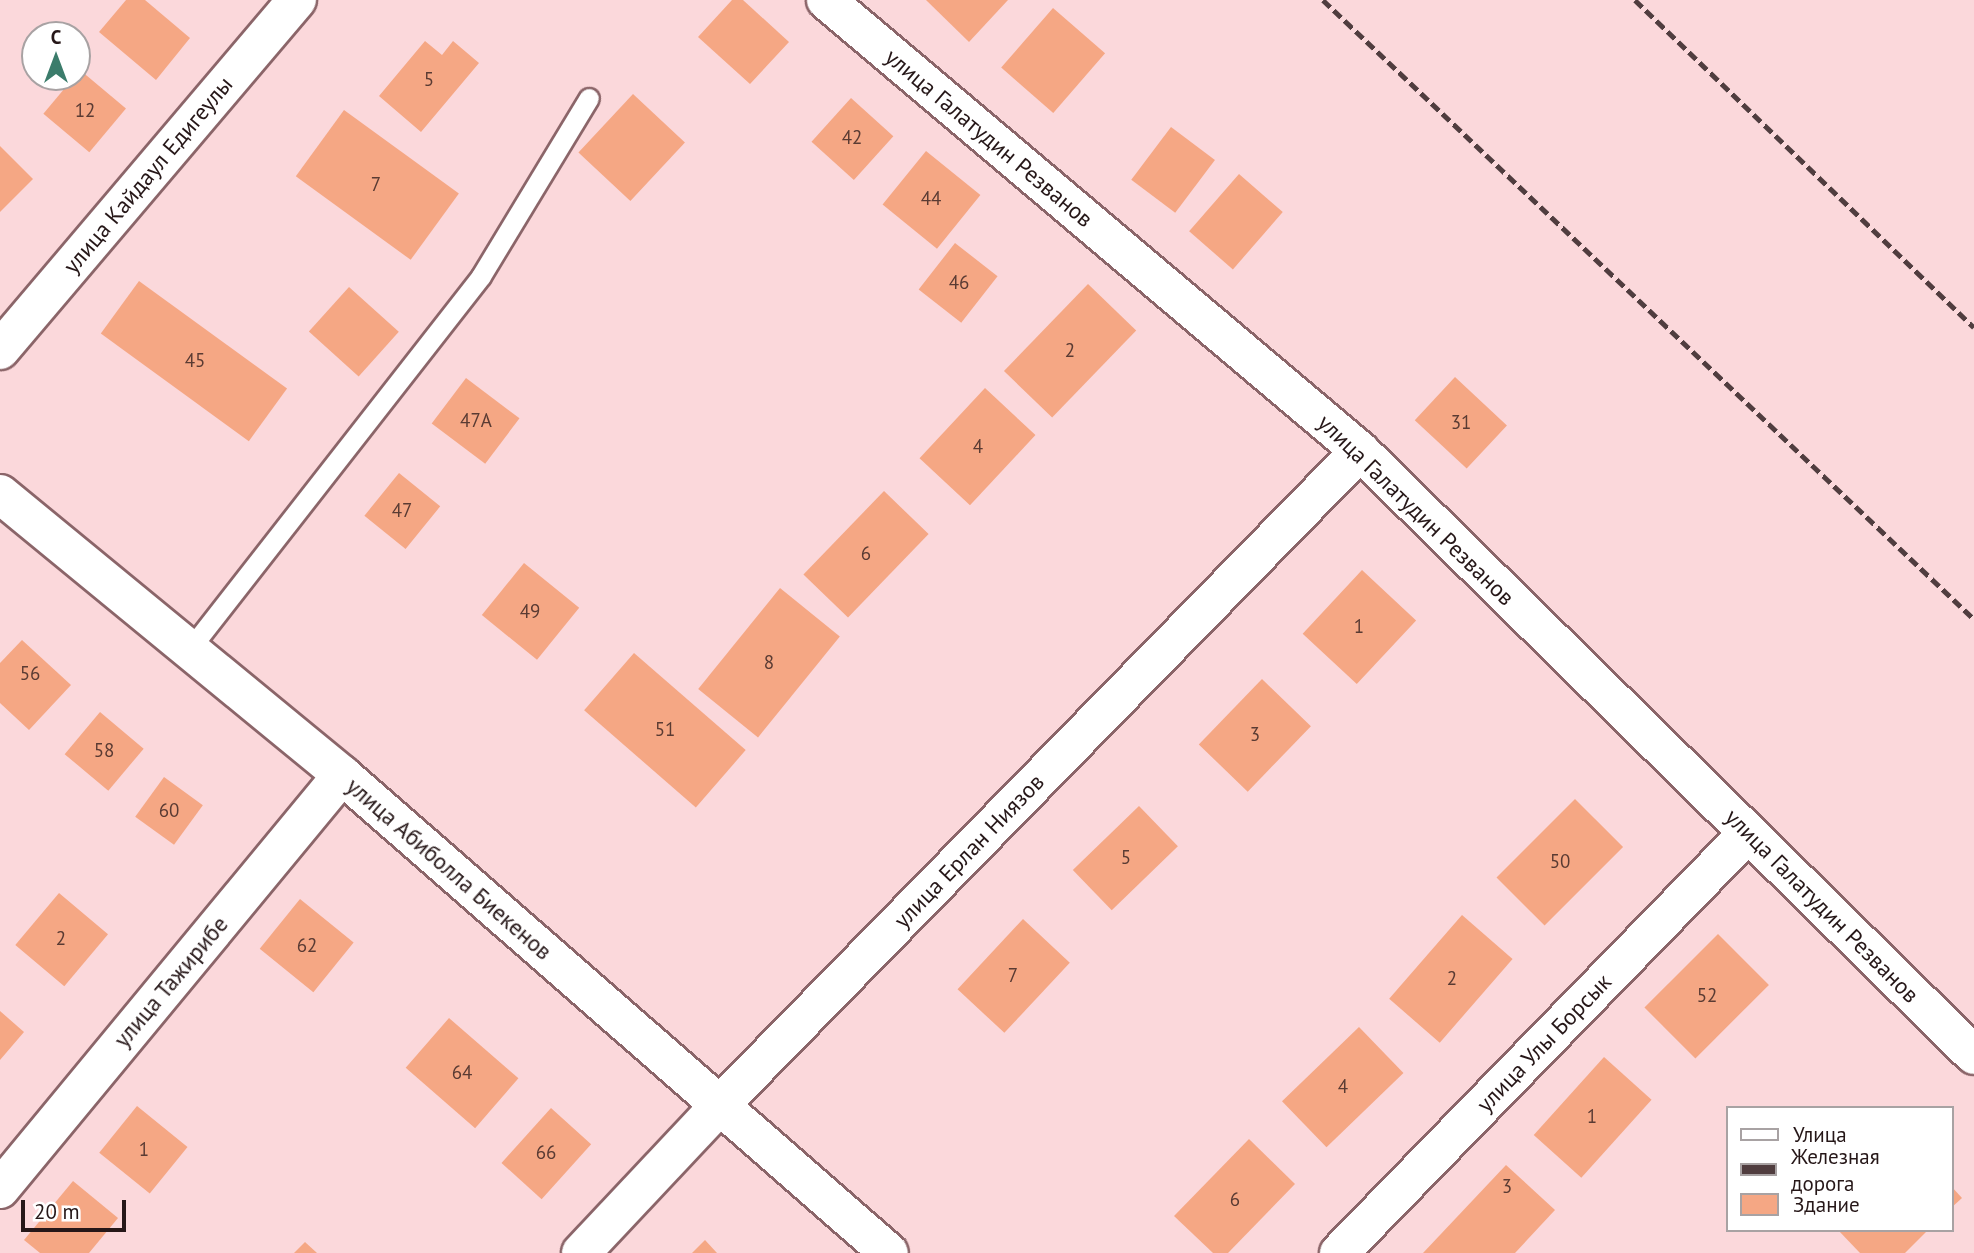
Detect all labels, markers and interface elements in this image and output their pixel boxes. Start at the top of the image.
north arrow [21,21,91,91]
text: С [51,25,61,49]
street label: улица Галатудин Резванов [879,43,1099,233]
house number: 5 [424,69,434,91]
street label: улица Кайдаул Едигеулы [58,71,238,279]
house number: 12 [75,100,95,122]
house number: 42 [842,127,862,149]
house number: 7 [371,174,381,196]
house number: 44 [921,188,941,210]
house number: 46 [949,272,969,294]
house number: 2 [1065,340,1075,362]
house number: 45 [185,350,205,372]
street label: улица Галатудин Резванов [1312,409,1520,611]
house number: 47А [460,410,492,432]
house number: 31 [1451,412,1471,434]
house number: 4 [973,436,983,458]
house number: 47 [392,500,412,522]
house number: 6 [861,543,871,565]
house number: 49 [520,601,540,623]
house number: 1 [1354,616,1364,638]
house number: 8 [764,652,774,674]
house number: 56 [20,663,40,685]
house number: 51 [655,719,675,741]
house number: 3 [1250,724,1260,746]
house number: 58 [94,740,114,762]
street label: улица Ерлан Ниязов [888,768,1050,934]
street label: улица Абиболла Биекенов [340,772,558,966]
house number: 60 [159,800,179,822]
street label: улица Галатудин Резванов [1719,803,1925,1009]
house number: 5 [1121,847,1131,869]
house number: 50 [1550,851,1570,873]
street label: улица Тажирибе [108,911,234,1053]
house number: 2 [56,928,66,950]
house number: 62 [297,935,317,957]
house number: 7 [1008,965,1018,987]
house number: 2 [1447,968,1457,990]
street label: улица Улы Борсык [1471,968,1617,1118]
house number: 52 [1697,985,1717,1007]
house number: 64 [452,1062,472,1084]
house number: 4 [1338,1076,1348,1098]
house number: 1 [1587,1106,1597,1128]
legend [1726,1106,1953,1232]
text: Улица [1793,1121,1847,1148]
house number: 1 [139,1139,149,1161]
house number: 66 [536,1142,556,1164]
text: Железная дорога [1791,1143,1880,1197]
house number: 3 [1502,1176,1512,1198]
scale bar [24,1186,130,1230]
house number: 6 [1230,1189,1240,1211]
text: Здание [1793,1191,1860,1218]
text: 20 m [34,1198,80,1225]

